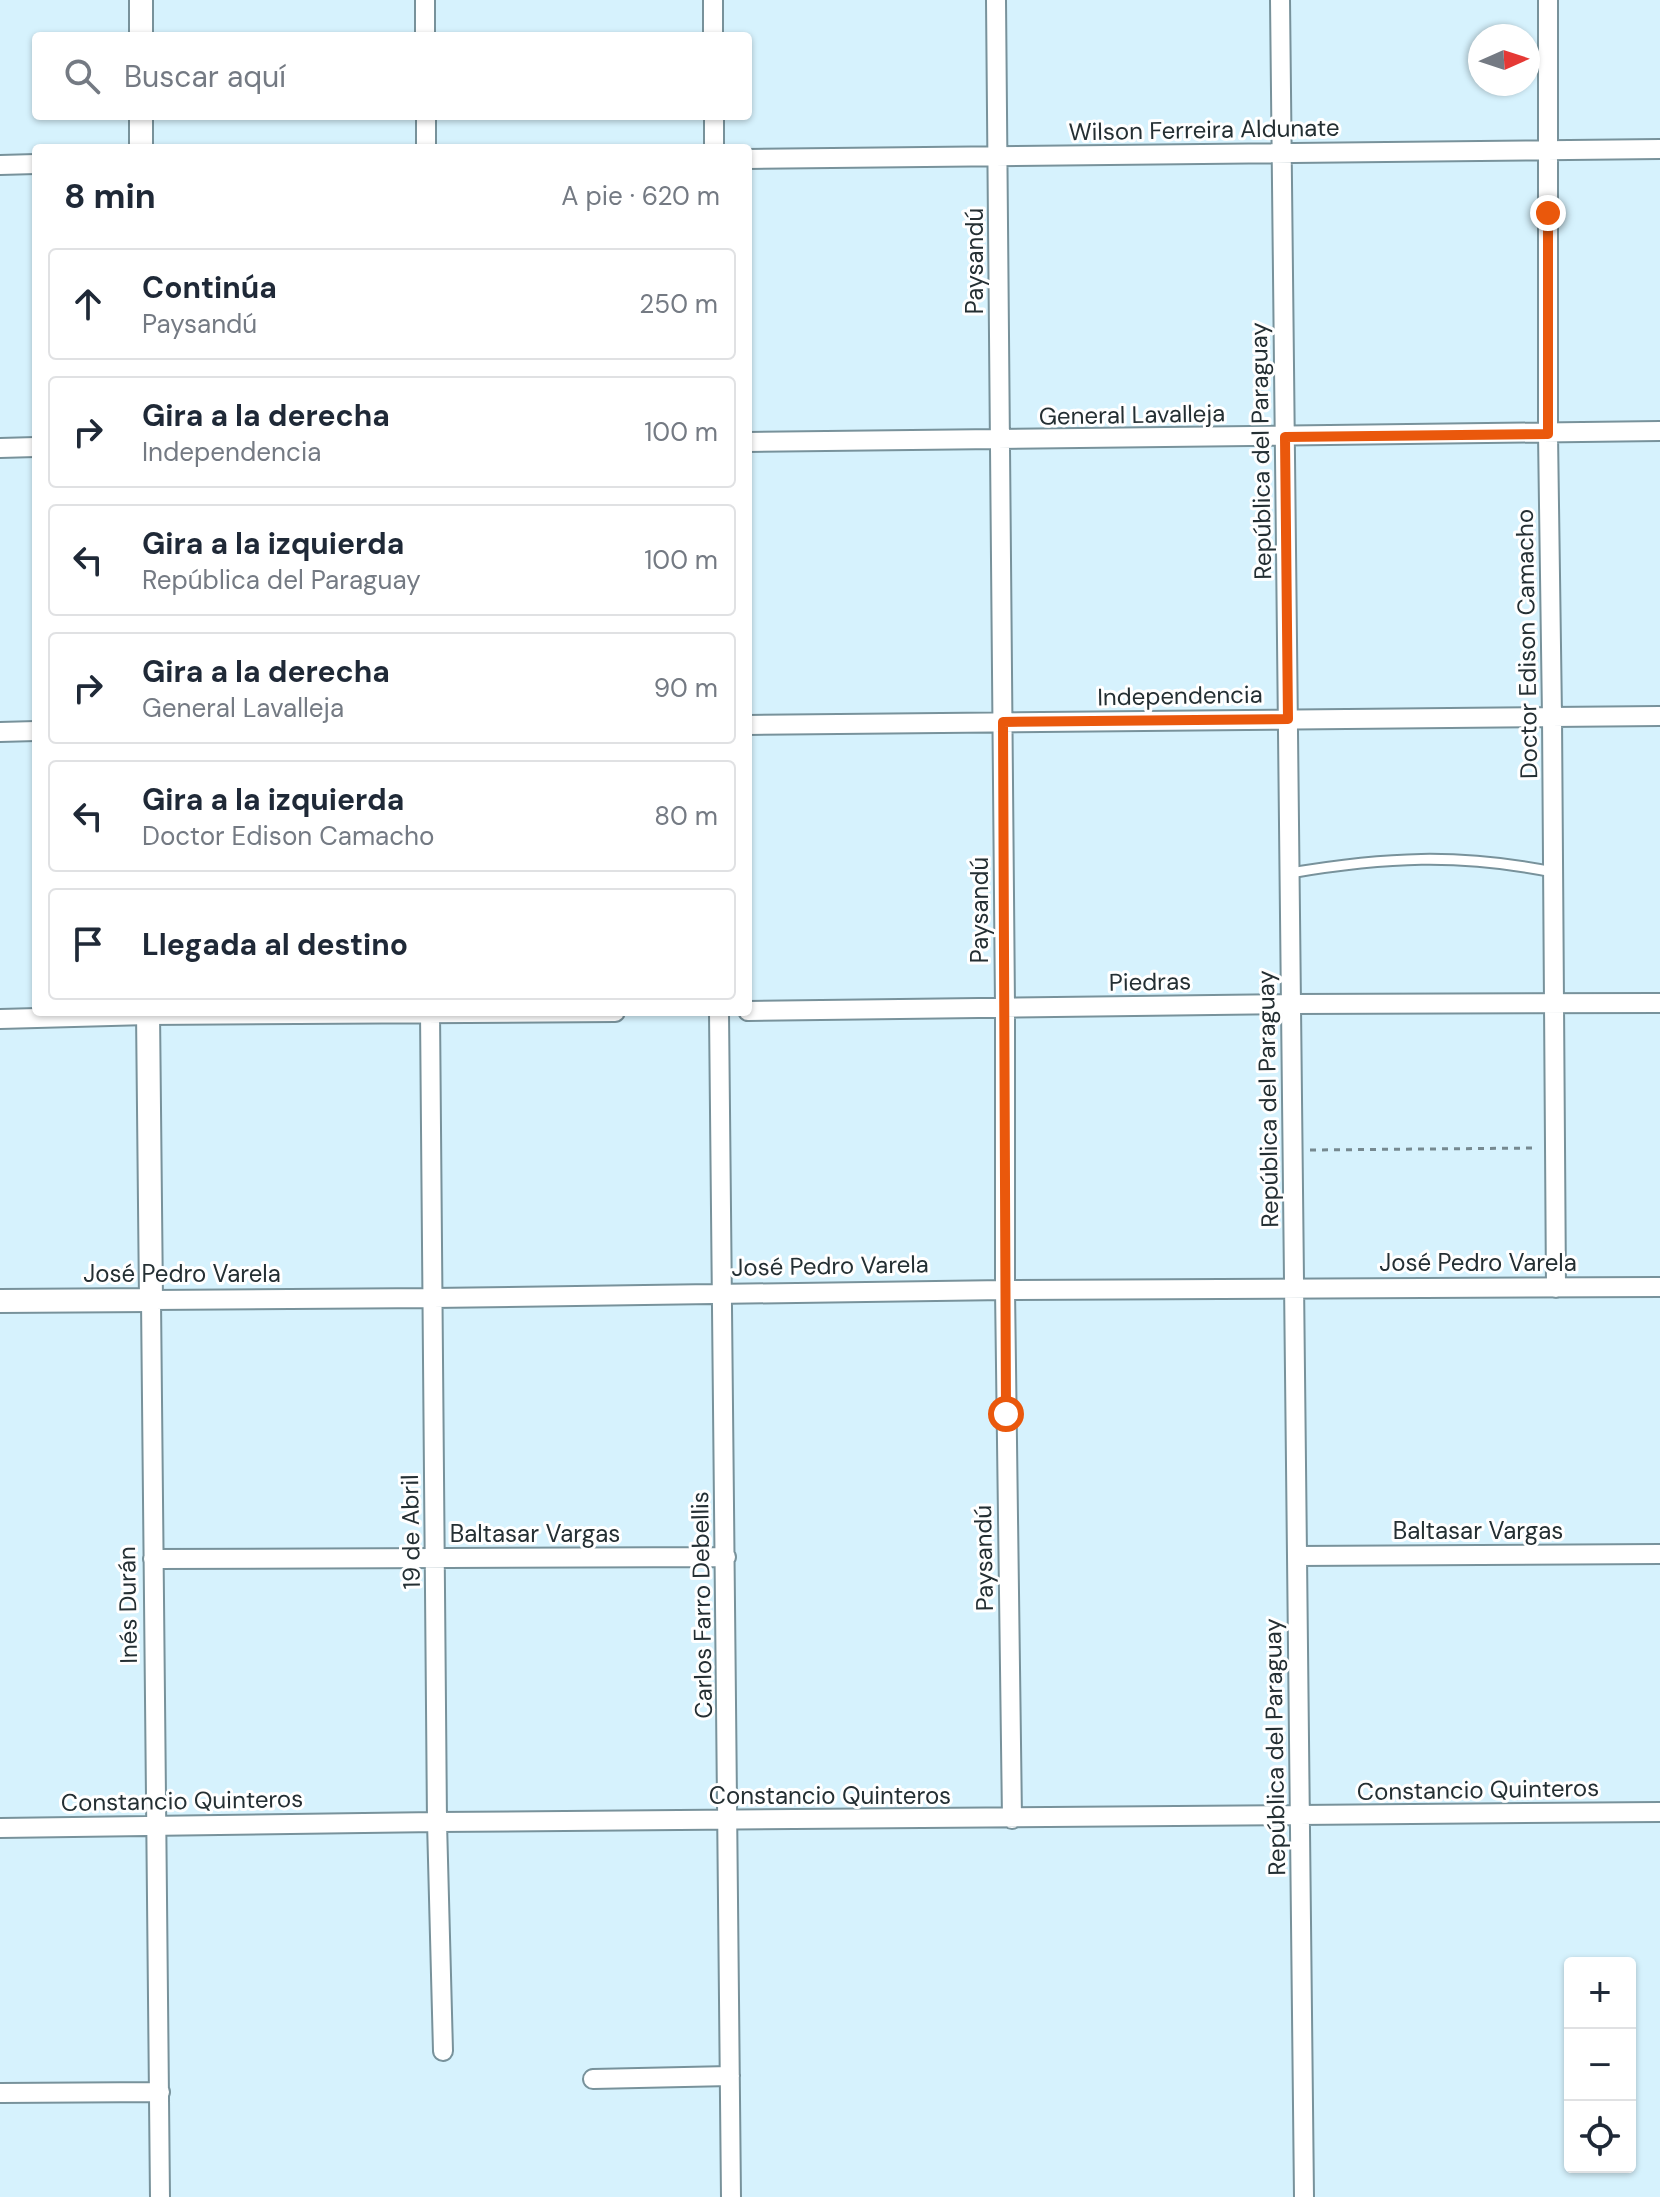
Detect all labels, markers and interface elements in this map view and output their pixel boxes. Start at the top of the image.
north arrow [1468,24,1540,96]
search box [32,32,752,120]
icon: search [60,54,104,98]
text: Buscar aquí [124,57,286,96]
street label: Wilson Ferreira Aldunate [1068,112,1340,147]
text: 8 min [64,174,156,219]
text: A pie · 620 m [561,179,720,213]
route end [1530,195,1566,231]
street label: Paysandú [959,208,990,314]
text: Continúa [142,268,277,307]
icon: ahead [66,282,110,326]
text: 250 m [639,287,718,321]
text: Paysandú [142,307,257,341]
street label: República del Paraguay [1243,322,1278,580]
text: Gira a la derecha [142,396,390,435]
street label: General Lavalleja [1038,397,1225,432]
icon: right [66,410,110,454]
text: 100 m [644,415,718,449]
text: Independencia [142,435,321,469]
street label: Doctor Edison Camacho [1509,509,1544,779]
text: Gira a la izquierda [142,524,404,563]
icon: left [66,538,110,582]
text: 100 m [644,543,718,577]
text: República del Paraguay [142,563,421,597]
text: Gira a la derecha [142,652,390,691]
icon: right [66,666,110,710]
text: 90 m [654,671,718,705]
street label: Independencia [1097,679,1263,712]
text: General Lavalleja [142,691,344,725]
text: Gira a la izquierda [142,780,404,819]
icon: left [66,794,110,838]
text: 80 m [654,799,718,833]
text: Doctor Edison Camacho [142,819,434,853]
street label: Paysandú [964,857,995,963]
icon: arrive [66,922,110,966]
text: Llegada al destino [142,925,408,964]
street label: Piedras [1109,965,1191,998]
street label: República del Paraguay [1250,970,1285,1228]
street label: José Pedro Varela [1379,1247,1577,1278]
street label: José Pedro Varela [731,1248,929,1283]
street label: José Pedro Varela [83,1258,281,1289]
route start [988,1396,1024,1432]
street label: 19 de Abril [394,1474,427,1590]
street label: Carlos Farro Debellis [684,1491,719,1719]
street label: Paysandú [967,1505,1000,1611]
street label: Baltasar Vargas [1393,1515,1563,1546]
street label: Baltasar Vargas [450,1518,620,1549]
street label: Inés Durán [111,1546,144,1664]
street label: República del Paraguay [1257,1618,1292,1876]
street label: Constancio Quinteros [1357,1772,1599,1807]
street label: Constancio Quinteros [709,1780,951,1811]
street label: Constancio Quinteros [61,1783,303,1818]
map controls [1564,1957,1636,2173]
button: + [1564,1957,1636,2029]
button: − [1564,2029,1636,2101]
button: locate [1564,2101,1636,2173]

